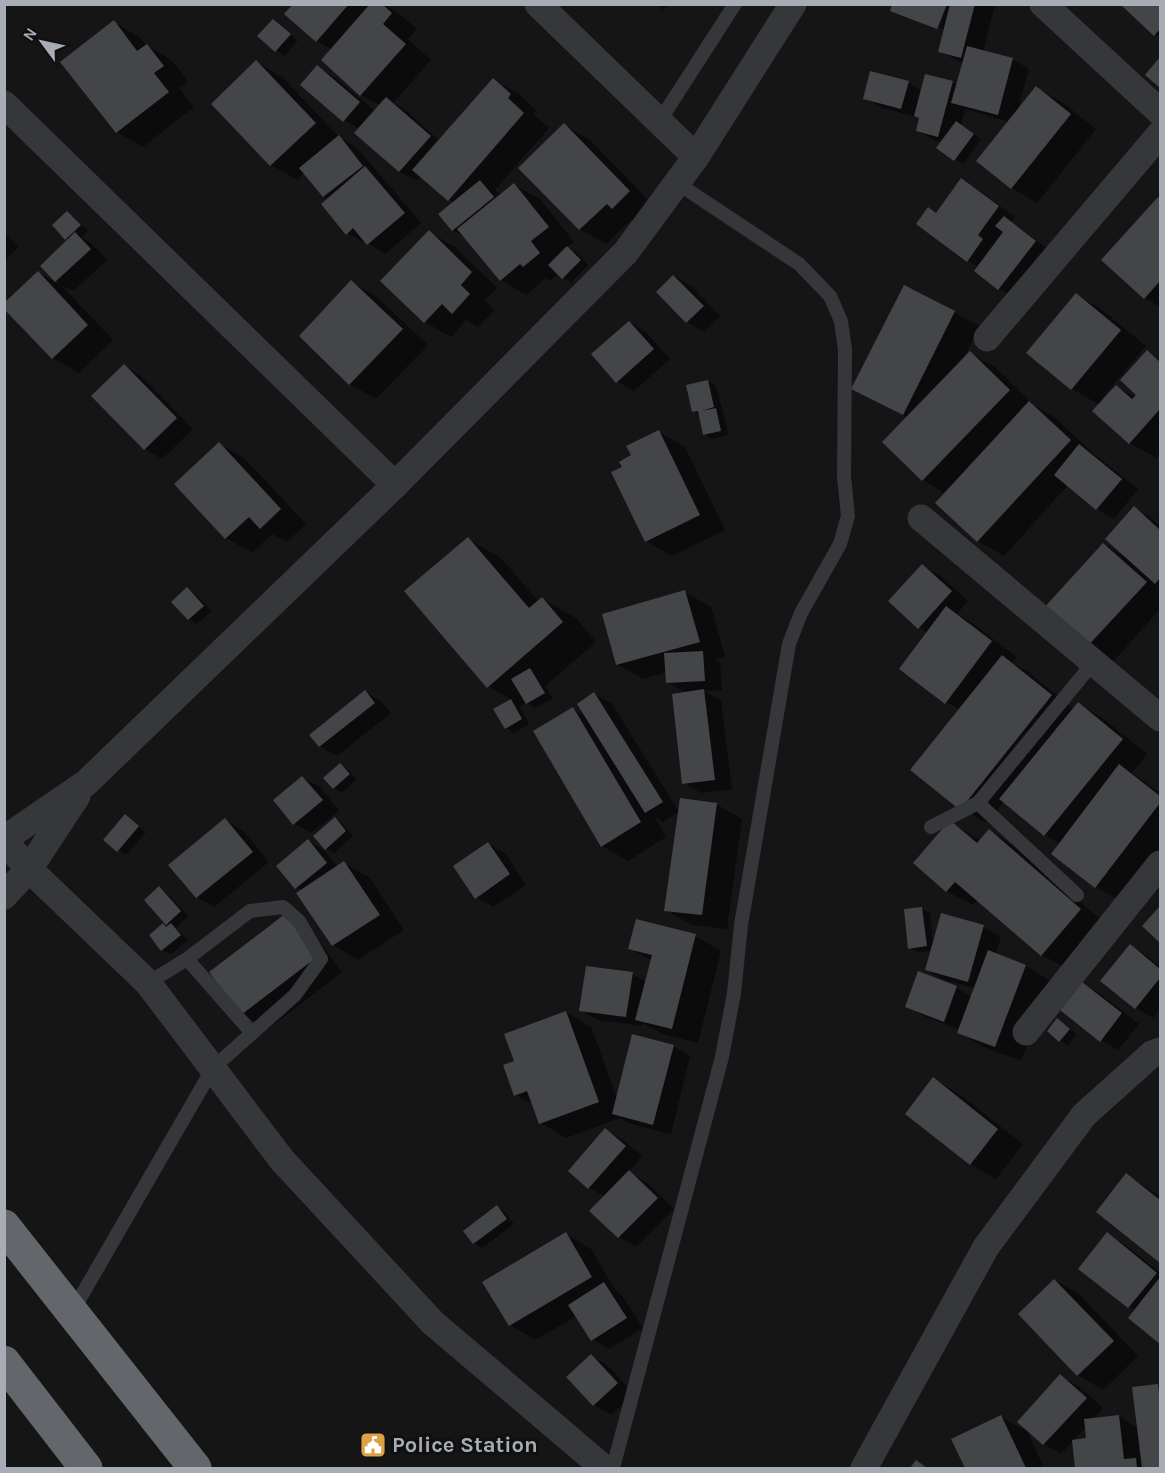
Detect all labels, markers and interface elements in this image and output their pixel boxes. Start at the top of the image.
north arrow [12,12,72,72]
text: N [19,24,41,44]
public building icon: Police Station [358,1430,388,1460]
place label: Police Station [392,1432,538,1458]

